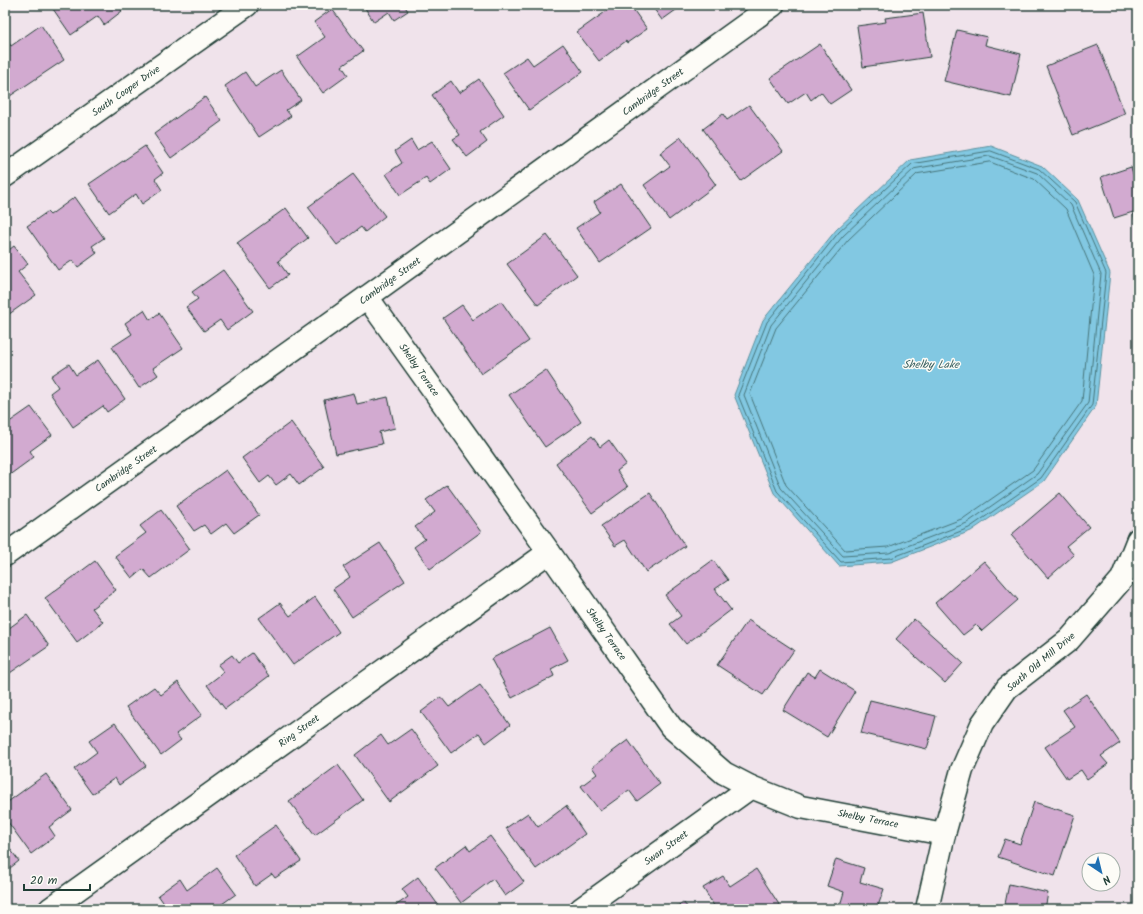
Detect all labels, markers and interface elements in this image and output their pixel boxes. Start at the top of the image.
street label: South Cooper Drive [88,61,164,121]
street label: Cambridge Street [619,64,687,120]
street label: Cambridge Street [356,253,424,309]
street label: Shelby Terrace [395,340,444,400]
water label: Shelby Lake [903,356,960,374]
street label: Cambridge Street [91,441,161,497]
street label: Shelby Terrace [582,604,631,664]
street label: South Old Mill Drive [1003,628,1079,696]
street label: Ring Street [275,710,323,751]
street label: Shelby Terrace [836,805,900,833]
street label: Swan Street [640,826,692,870]
north arrow [1081,852,1121,892]
scale bar [24,866,90,892]
text: N [1098,870,1114,889]
text: 20 m [30,871,58,890]

